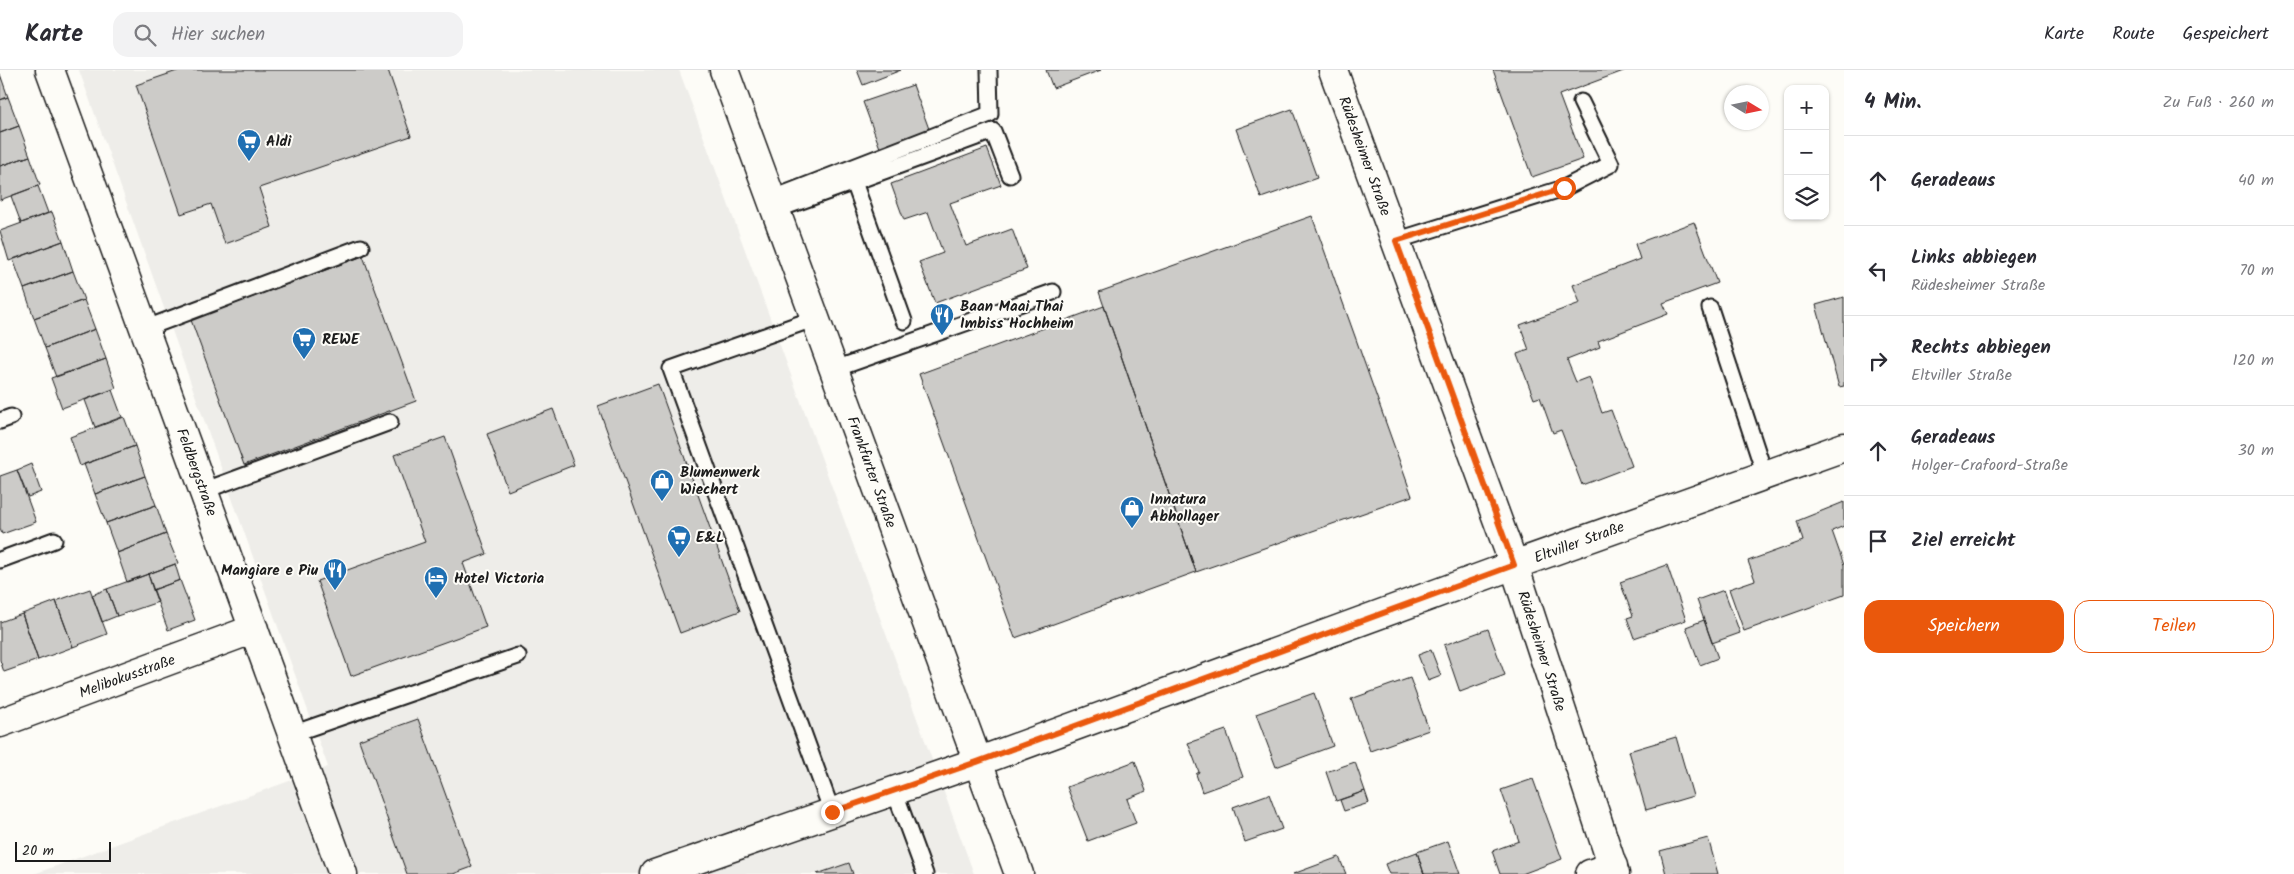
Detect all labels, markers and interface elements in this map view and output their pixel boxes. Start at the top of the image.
search box [113,12,463,57]
text: Karte [25,15,83,54]
text: Hier suchen [171,20,265,50]
text: Karte [2044,20,2084,49]
text: Route [2112,20,2155,49]
text: Gespeichert [2183,20,2269,49]
icon: search [131,21,159,49]
north arrow [1724,85,1769,130]
map controls [1784,85,1829,220]
button: + [1784,85,1829,130]
text: 4 Min. [1864,86,1921,119]
text: Zu Fuß · 260 m [2163,90,2274,115]
street label: Rüdesheimer Straße [1331,93,1397,220]
supermarket icon: Aldi [236,128,262,162]
place label: Aldi [266,130,293,154]
button: − [1784,130,1829,175]
text: Geradeaus [1911,166,1996,196]
icon: ahead [1864,167,1892,195]
text: 40 m [2238,168,2274,193]
button: layers [1784,175,1829,220]
route start [1553,177,1576,200]
text: Links abbiegen [1911,243,2037,273]
icon: left [1864,257,1892,285]
text: 70 m [2239,258,2274,283]
text: Rüdesheimer Straße [1911,273,2045,298]
place label: Baan Maai Thai Imbiss Hochheim [960,295,1073,336]
restaurant icon: Baan Maai Thai Imbiss Hochheim [929,302,955,336]
supermarket icon: REWE [291,326,317,360]
place label: REWE [322,328,360,352]
text: Rechts abbiegen [1911,333,2051,363]
icon: right [1864,347,1892,375]
text: 120 m [2233,348,2274,373]
text: Eltviller Straße [1911,363,2012,388]
street label: Frankfurter Straße [840,413,903,532]
text: Geradeaus [1911,423,1996,453]
street label: Feldbergstraße [169,425,223,520]
icon: ahead [1864,437,1892,465]
text: 30 m [2238,438,2274,463]
text: Holger-Crafoord-Straße [1911,453,2068,478]
place label: Blumenwerk Wiechert [680,461,760,502]
shop icon: Blumenwerk Wiechert [649,468,675,502]
place label: Innatura Abhollager [1150,488,1219,529]
shop icon: Innatura Abhollager [1119,495,1145,529]
street label: Eltviller Straße [1531,515,1628,570]
supermarket icon: E&L [666,524,692,558]
place label: E&L [696,526,724,550]
text: Ziel erreicht [1911,526,2016,556]
icon: arrive [1864,527,1892,555]
restaurant icon: Mangiare e Piu [322,557,348,591]
place label: Mangiare e Piu [221,559,319,583]
hotel icon: Hotel Victoria [423,565,449,599]
place label: Hotel Victoria [454,567,545,591]
street label: Rüdesheimer Straße [1510,588,1572,715]
button: Speichern [1864,600,2064,653]
button: Teilen [2074,600,2274,653]
street label: Melibokusstraße [76,648,179,705]
route end [821,801,844,824]
scale bar [15,839,111,862]
text: 20 m [22,840,54,862]

